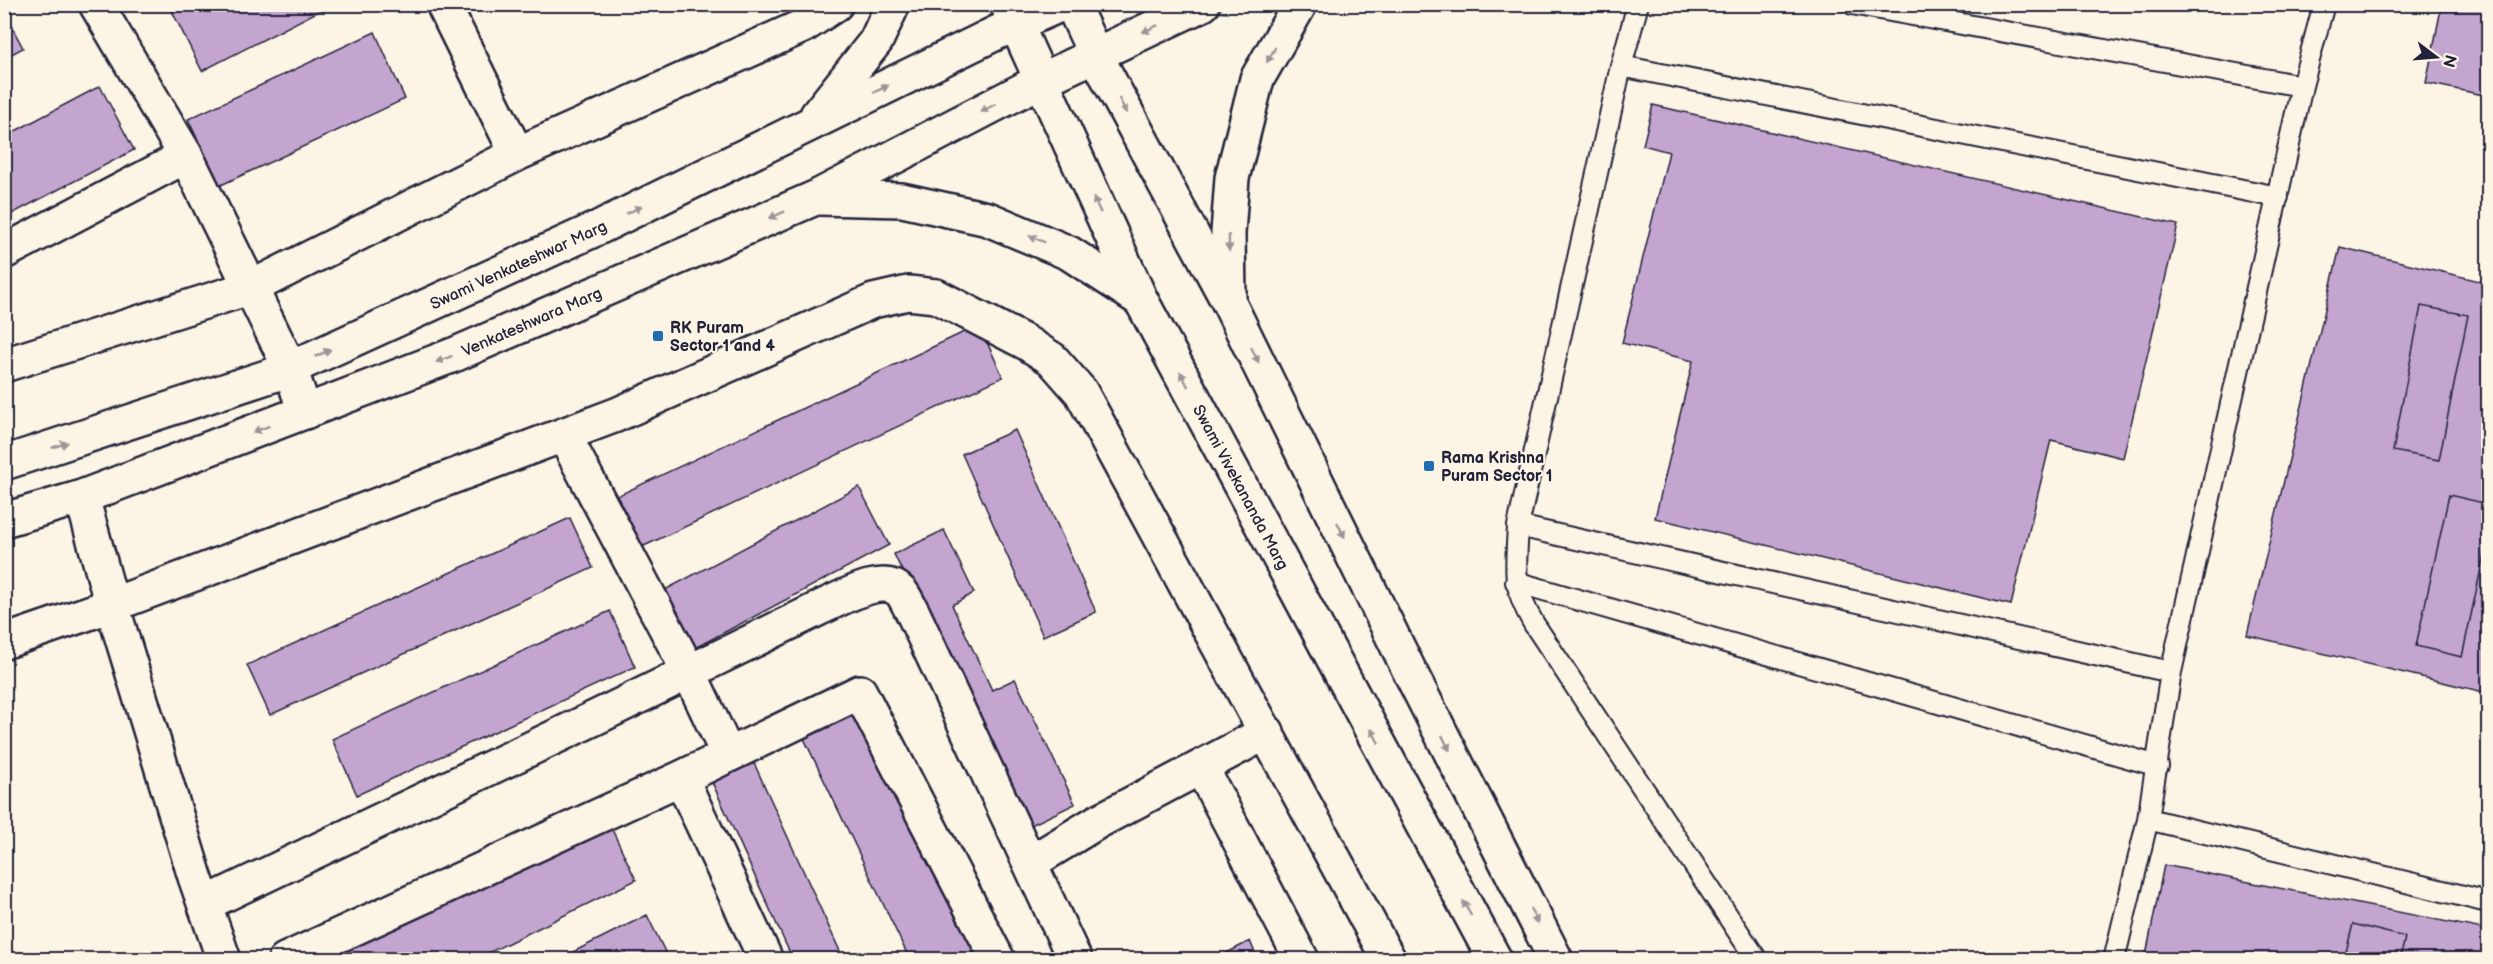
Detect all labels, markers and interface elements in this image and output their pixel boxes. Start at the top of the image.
one-way arrow [1140,24,1158,34]
north arrow [2406,27,2466,87]
one-way arrow [1266,47,1276,64]
text: N [2438,52,2460,69]
one-way arrow [873,85,890,94]
one-way arrow [1118,97,1128,114]
one-way arrow [979,103,996,113]
one-way arrow [1093,196,1102,213]
one-way arrow [625,205,642,214]
one-way arrow [767,210,785,220]
street label: Swami Venkateshwar Marg [427,217,610,314]
one-way arrow [1028,234,1046,243]
one-way arrow [1224,234,1233,253]
street label: Venkateshwara Marg [459,284,605,361]
place label: RK Puram Sector 1 and 4 [670,319,775,356]
marker: RK Puram Sector 1 and 4 [651,329,665,343]
one-way arrow [1250,347,1260,364]
one-way arrow [315,349,332,358]
one-way arrow [434,354,452,364]
one-way arrow [1179,371,1189,388]
street label: Swami Vivekananda Marg [1188,402,1292,573]
one-way arrow [252,424,270,434]
one-way arrow [51,440,69,449]
place label: Rama Krishna Puram Sector 1 [1441,449,1552,486]
marker: Rama Krishna Puram Sector 1 [1422,459,1436,473]
one-way arrow [1336,522,1345,539]
one-way arrow [1370,727,1380,744]
one-way arrow [1441,734,1451,751]
one-way arrow [1463,899,1473,917]
one-way arrow [1530,908,1539,925]

